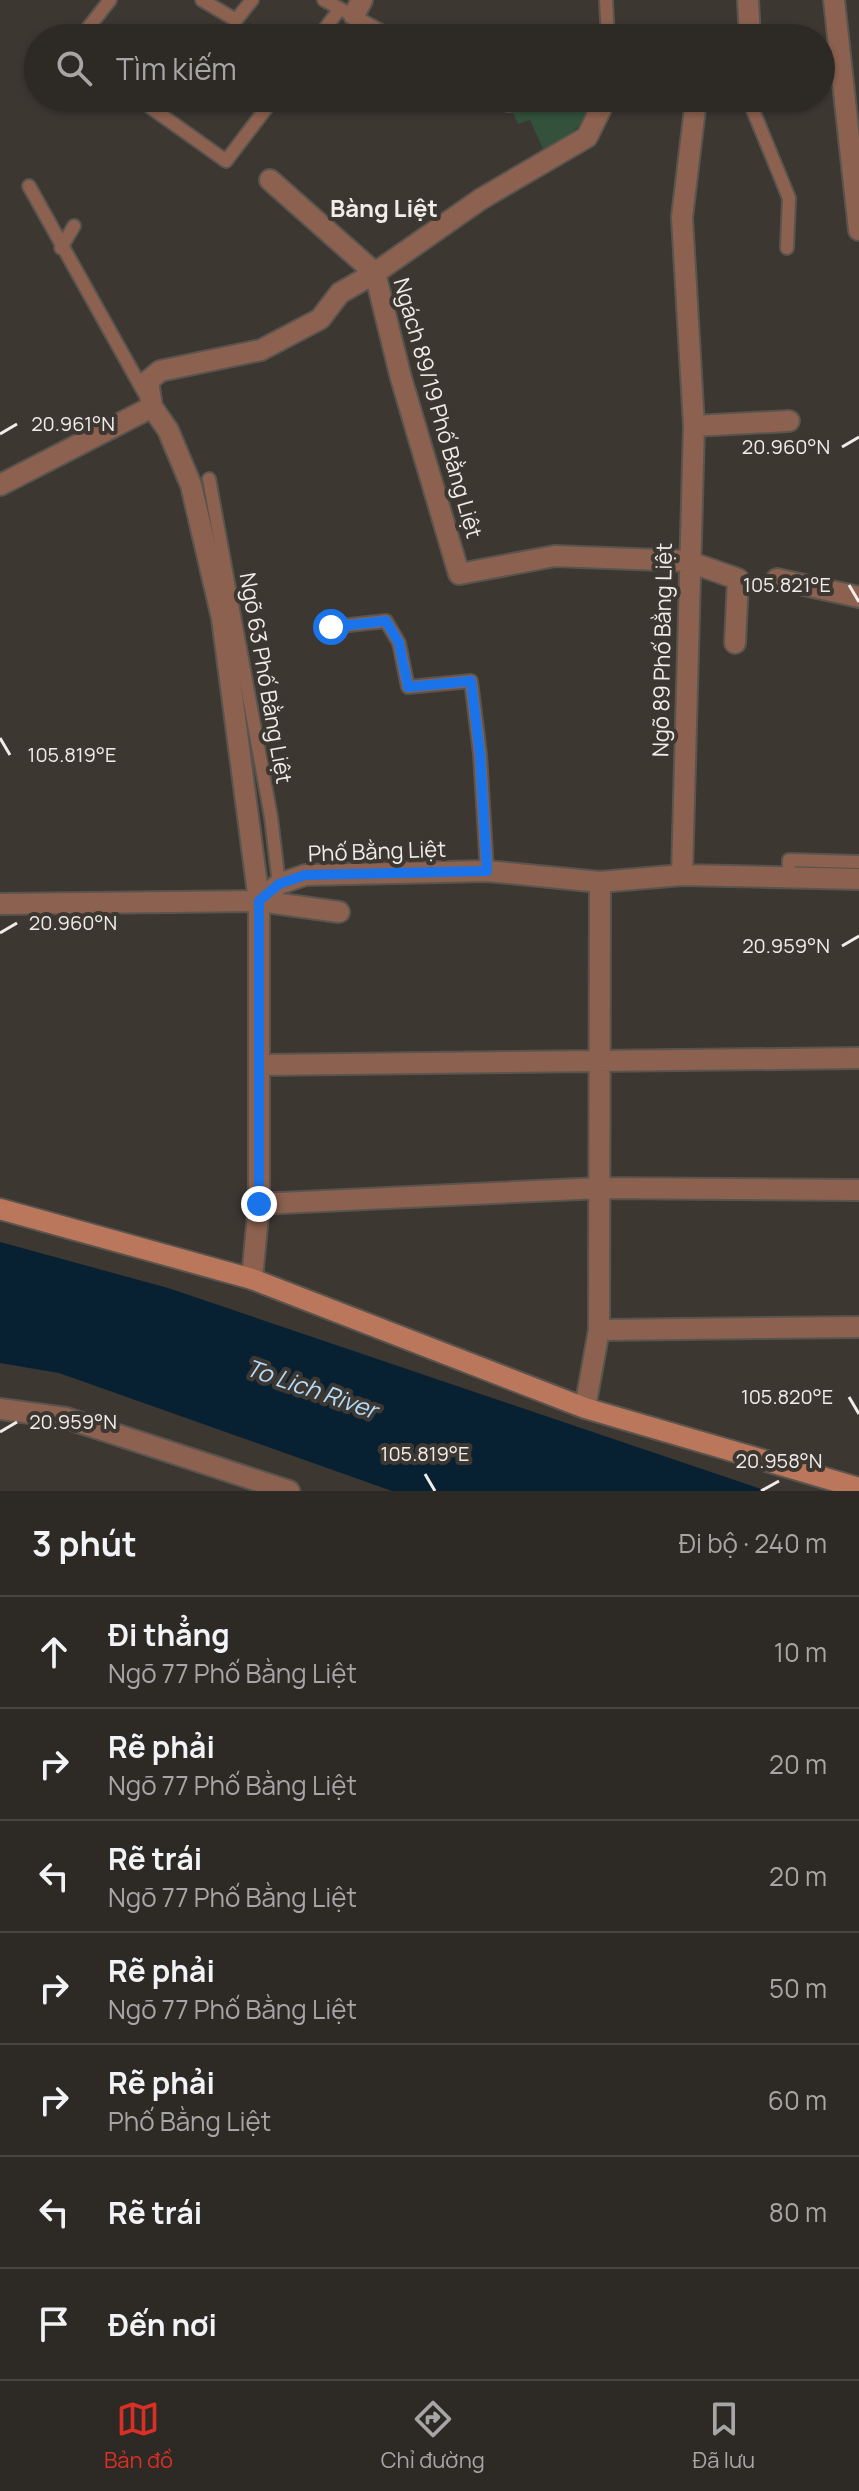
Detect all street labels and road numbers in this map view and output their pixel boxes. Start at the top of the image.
street label: Ngách 89/19 Phố Bằng Liệt [386,274,490,542]
street label: Ngõ 89 Phố Bằng Liệt [645,542,679,757]
street label: Ngõ 63 Phố Bằng Liệt [233,570,299,786]
street label: Phố Bằng Liệt [308,834,447,868]

